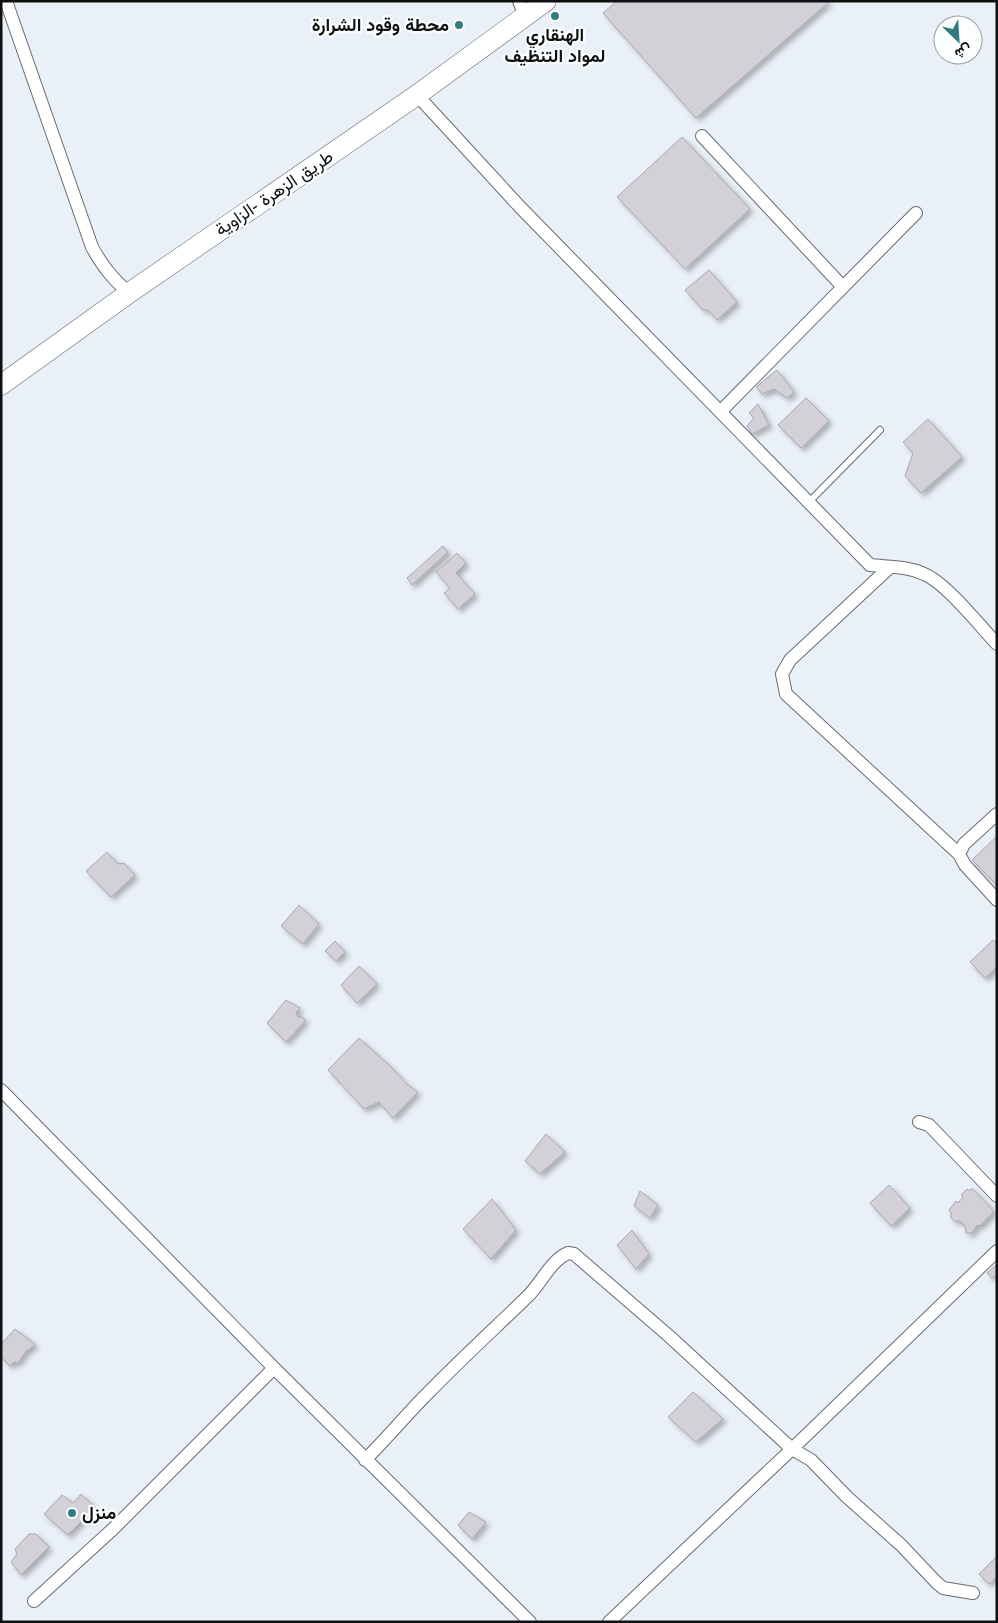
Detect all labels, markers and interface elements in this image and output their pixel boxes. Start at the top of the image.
marker: الهنقاري لمواد التنظيف [549,10,561,22]
place label: محطة وقود الشرارة [312,15,449,36]
north arrow [933,15,983,65]
marker: محطة وقود الشرارة [453,19,465,31]
place label: الهنقاري لمواد التنظيف [504,25,606,67]
text: ش [952,40,975,63]
street label: طريق الزهرة -الزاوية [211,146,337,241]
place label: منزل [82,1503,117,1524]
marker: منزل [66,1507,78,1519]

